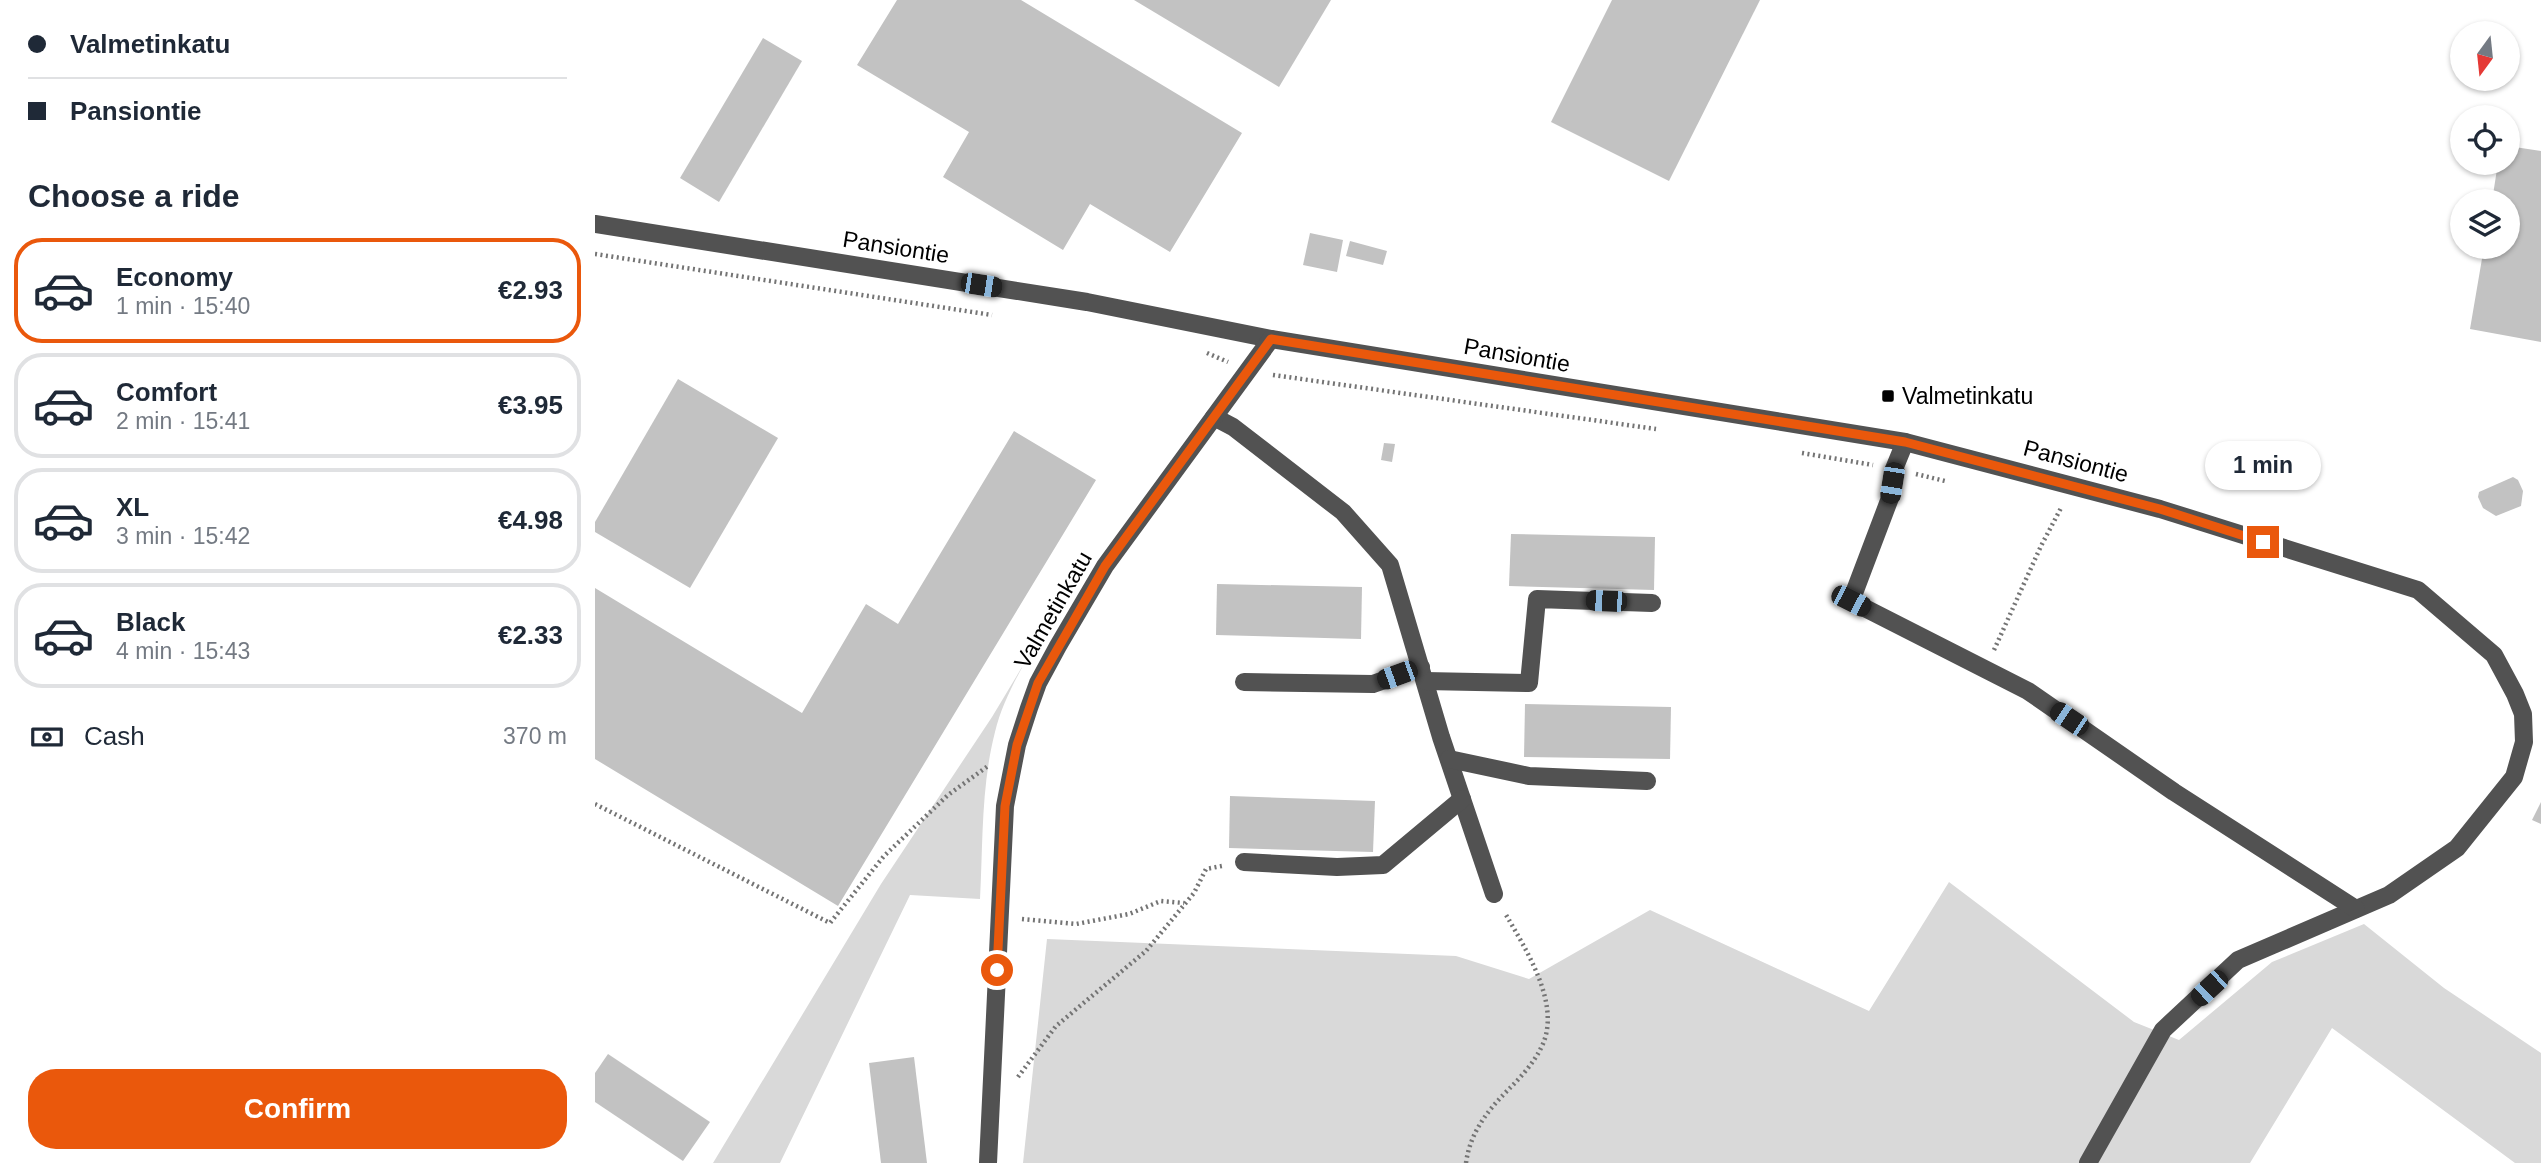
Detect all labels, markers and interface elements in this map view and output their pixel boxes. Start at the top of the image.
north arrow [2450,21,2520,91]
map controls [2450,21,2520,259]
text: Valmetinkatu [70,29,230,59]
text: Pansiontie [70,96,201,126]
button: locate [2450,105,2520,175]
text: Choose a ride [28,178,240,214]
button: layers [2450,189,2520,259]
street label: Pansiontie [841,226,951,268]
icon: car [32,259,95,322]
text: Economy [116,262,233,292]
car [959,271,1004,299]
text: €2.93 [498,275,563,305]
text: 1 min · 15:40 [116,293,250,319]
street label: Pansiontie [1462,333,1572,377]
icon: car [32,374,95,437]
text: Comfort [116,377,217,407]
place label: Valmetinkatu [1902,383,2033,409]
marker: Valmetinkatu [1880,388,1896,404]
text: €3.95 [498,390,563,420]
text: 2 min · 15:41 [116,408,250,434]
street label: Pansiontie [2021,435,2131,487]
callout: 1 min [2205,440,2321,490]
text: 1 min [2233,452,2293,478]
car [1879,461,1906,505]
icon: car [32,489,95,552]
text: XL [116,492,149,522]
text: €4.98 [498,505,563,535]
text: 3 min · 15:42 [116,523,250,549]
route end [2247,526,2279,558]
street label: Valmetinkatu [1009,547,1097,673]
car [1828,582,1875,620]
car [1585,590,1628,612]
icon: car [32,604,95,667]
text: Black [116,607,185,637]
text: €2.33 [498,620,563,650]
text: 4 min · 15:43 [116,638,250,664]
car [1374,658,1421,692]
car [2046,699,2093,739]
icon: cash [28,718,66,756]
text: Cash [84,721,145,751]
text: 370 m [503,723,567,749]
route start [981,954,1013,986]
car [2187,966,2232,1010]
button: Confirm [28,1069,567,1149]

